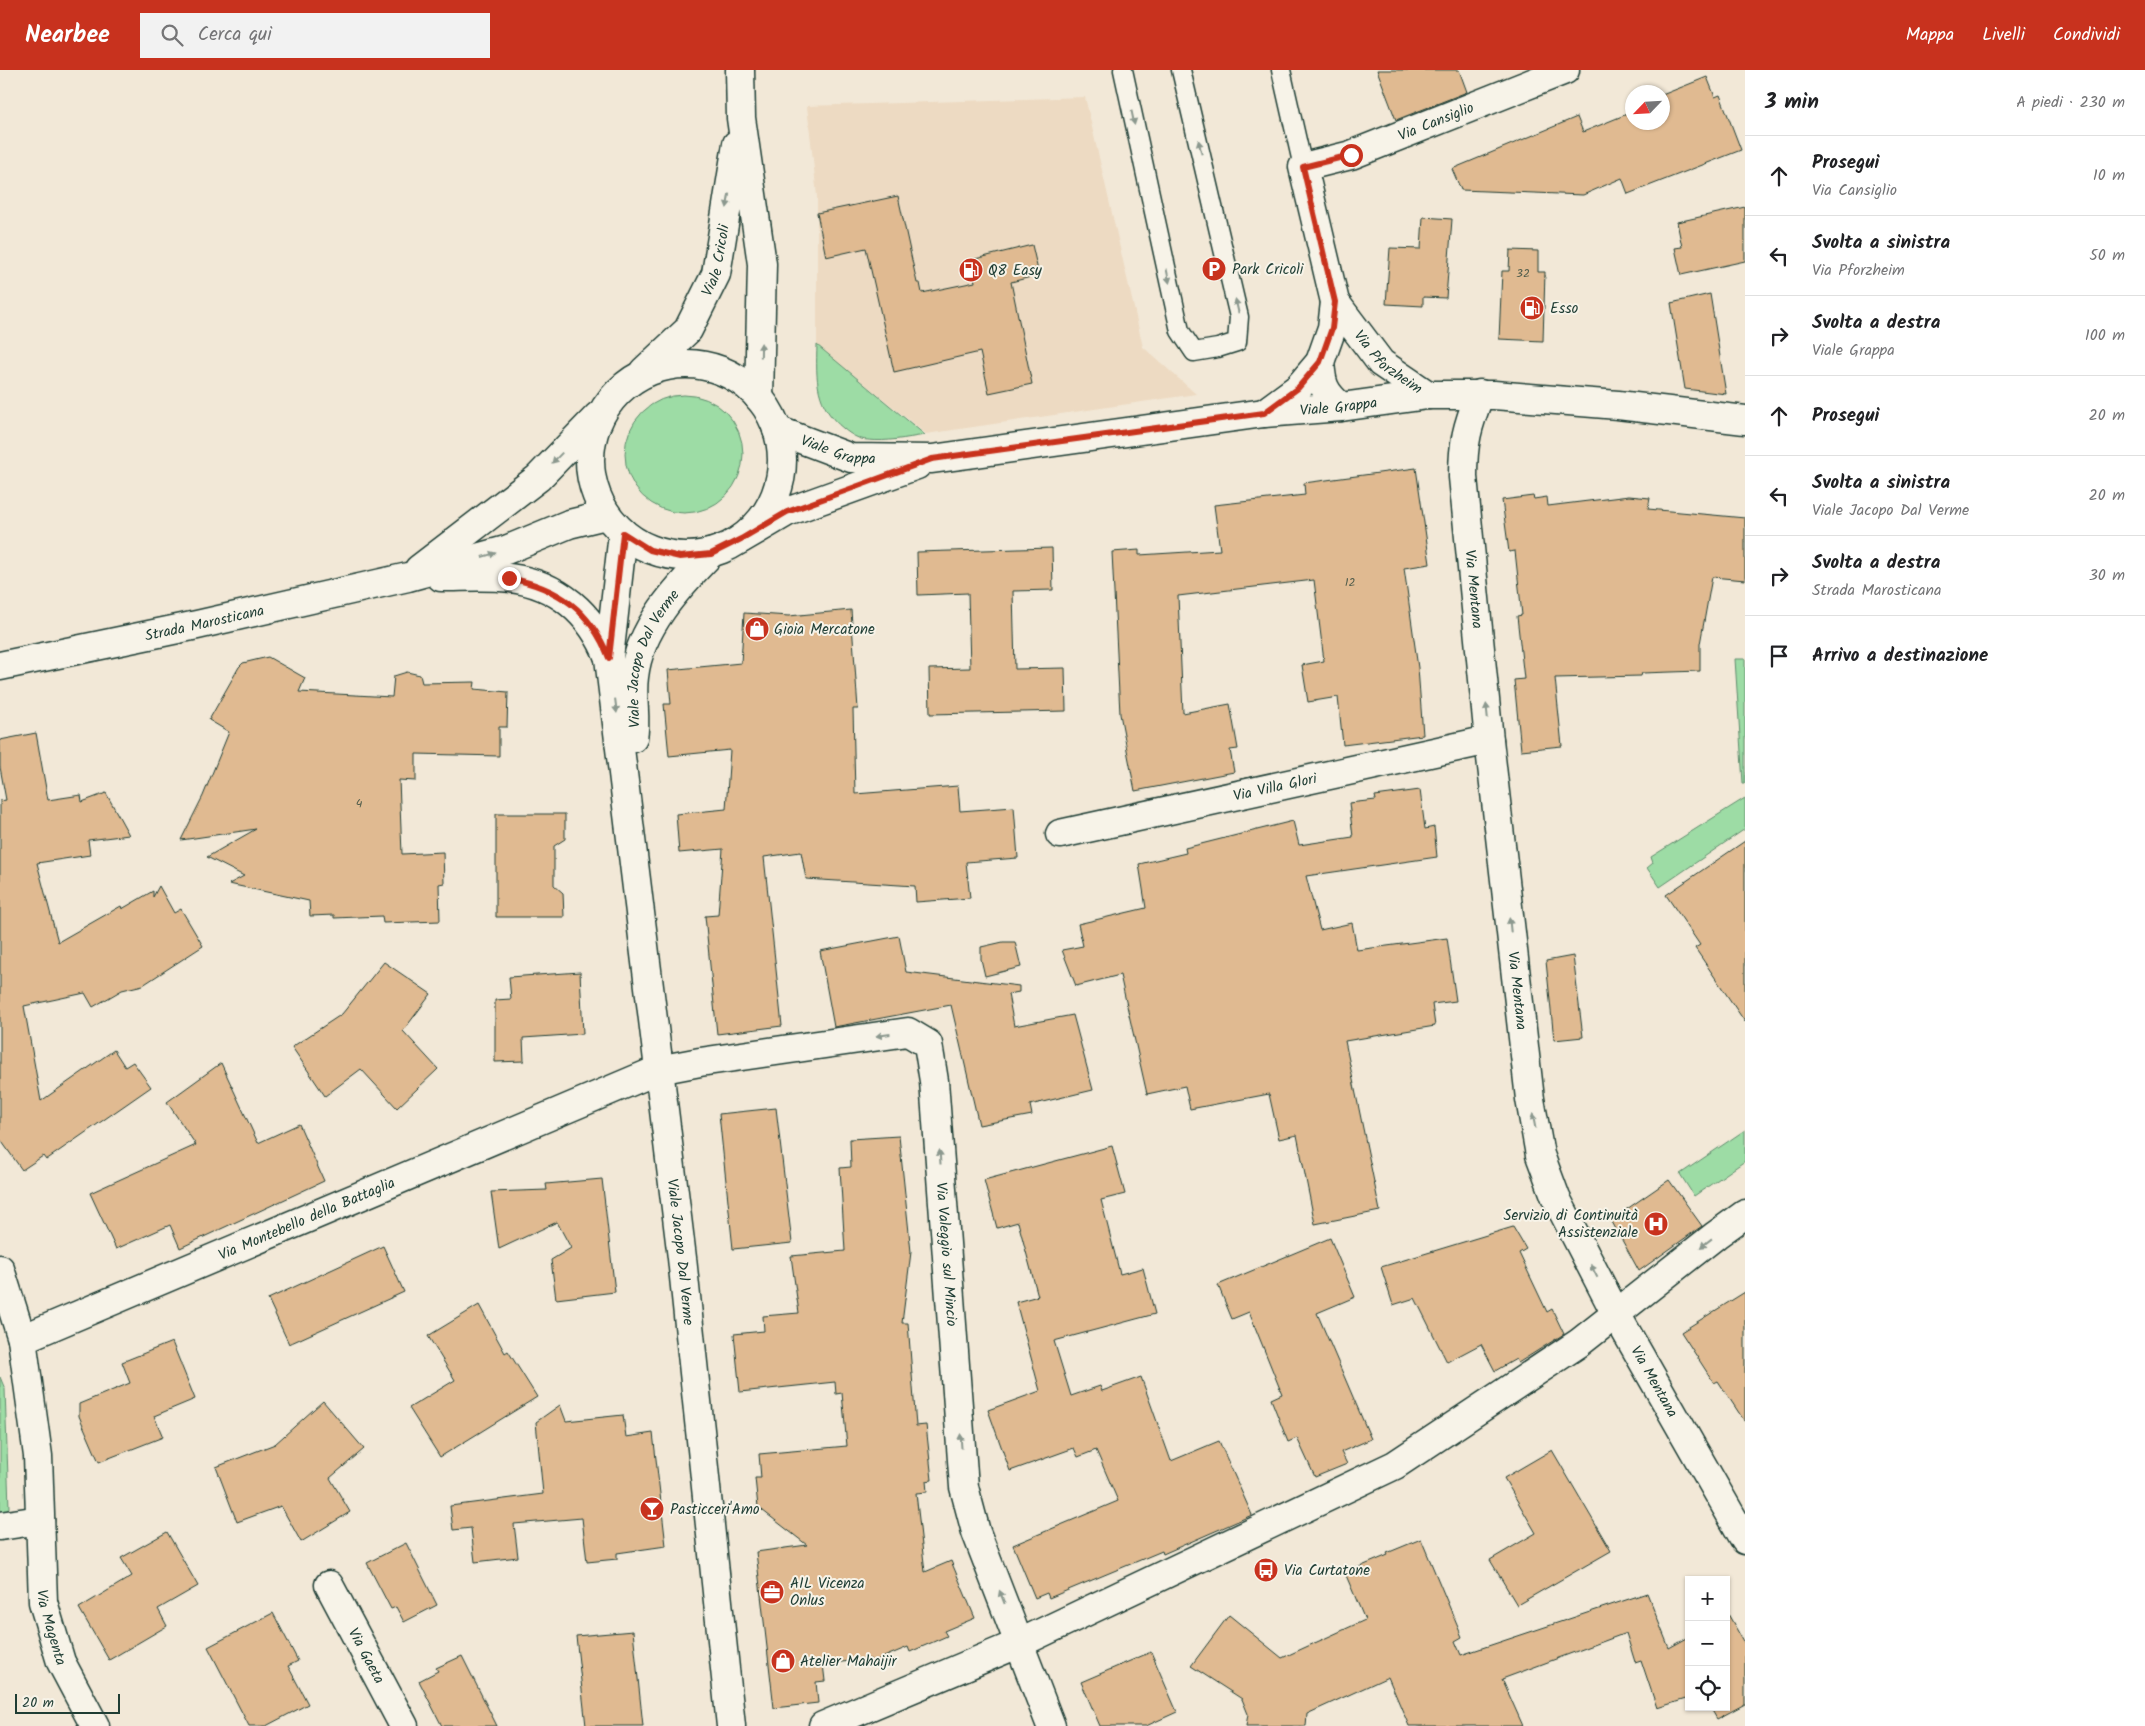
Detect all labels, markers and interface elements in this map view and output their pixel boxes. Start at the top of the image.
search box [140,13,490,58]
text: Nearbee [25,16,110,55]
text: Cerca qui [198,20,272,50]
icon: search [158,21,186,49]
text: Mappa [1906,21,1954,50]
text: Livelli [1982,21,2025,50]
text: Condividi [2053,21,2120,50]
north arrow [1625,85,1670,130]
text: 3 min [1765,86,1819,119]
text: A piedi · 230 m [2016,90,2125,115]
street label: Via Cansiglio [1395,96,1478,148]
one-way arrow [1129,110,1137,125]
one-way arrow [1196,140,1204,155]
route start [1340,144,1363,167]
text: Prosegui [1812,148,1879,178]
icon: ahead [1765,162,1793,190]
text: 10 m [2093,163,2125,188]
text: Via Cansiglio [1812,178,1897,203]
one-way arrow [723,193,731,209]
street label: Viale Cricoli [696,222,737,301]
text: Svolta a sinistra [1812,228,1950,258]
icon: left [1765,242,1793,270]
text: 50 m [2089,243,2125,268]
parking icon: Park Cricoli [1201,256,1227,282]
fuel station icon: Q8 Easy [958,257,984,283]
place label: Park Cricoli [1232,258,1305,282]
text: Via Pforzheim [1812,258,1905,283]
place label: Q8 Easy [988,259,1043,283]
house number: 32 [1516,264,1530,283]
one-way arrow [1164,269,1172,284]
fuel station icon: Esso [1519,295,1545,321]
place label: Esso [1550,297,1579,321]
one-way arrow [1233,298,1241,313]
text: Svolta a destra [1812,308,1940,338]
icon: right [1765,322,1793,350]
text: 100 m [2085,323,2125,348]
street label: Via Pforzheim [1347,325,1427,401]
text: Viale Grappa [1812,338,1895,363]
one-way arrow [757,341,765,357]
street label: Viale Grappa [1299,391,1379,423]
text: Prosegui [1812,401,1879,431]
icon: ahead [1765,402,1793,430]
text: 20 m [2089,403,2125,428]
street label: Viale Grappa [797,429,876,471]
one-way arrow [551,452,563,464]
text: Svolta a sinistra [1812,468,1950,498]
icon: left [1765,482,1793,510]
text: 20 m [2089,483,2125,508]
text: Viale Jacopo Dal Verme [1812,498,1969,523]
text: Svolta a destra [1812,548,1940,578]
street label: Via Mentana [1457,549,1489,630]
one-way arrow [482,550,497,558]
icon: right [1765,562,1793,590]
text: 30 m [2089,563,2125,588]
route end [498,567,521,590]
house number: 12 [1345,573,1355,592]
text: Strada Marosticana [1812,578,1942,603]
street label: Viale Jacopo Dal Verme [622,584,686,728]
street label: Strada Marosticana [143,599,267,649]
shop icon: Gioia Mercatone [744,616,770,642]
place label: Gioia Mercatone [774,618,875,642]
text: Arrivo a destinazione [1812,641,1988,671]
icon: arrive [1765,642,1793,670]
one-way arrow [612,699,620,715]
one-way arrow [1483,703,1491,719]
street label: Via Villa Glori [1231,767,1321,809]
house number: 4 [356,794,363,813]
one-way arrow [1506,917,1514,933]
street label: Via Mentana [1500,950,1533,1031]
one-way arrow [875,1031,891,1039]
one-way arrow [1530,1113,1538,1129]
one-way arrow [936,1149,944,1165]
street label: Via Montebello della Battaglia [215,1171,399,1268]
street label: Viale Jacopo Dal Verme [659,1177,700,1327]
street label: Via Valeggio sul Mincio [929,1181,963,1328]
place label: Servizio di Continuità Assistenziale [1504,1204,1638,1245]
hospital icon: Servizio di Continuità Assistenziale [1643,1211,1669,1237]
one-way arrow [1699,1238,1712,1248]
one-way arrow [1590,1264,1598,1278]
street label: Via Mentana [1624,1342,1684,1422]
one-way arrow [957,1433,965,1449]
bar icon: Pasticceri'Amo [639,1496,665,1522]
place label: Pasticceri'Amo [670,1498,760,1522]
bus stop icon: Via Curtatone [1253,1557,1279,1583]
place label: Via Curtatone [1284,1559,1370,1583]
place label: AIL Vicenza Onlus [790,1572,865,1613]
map controls [1685,1576,1730,1711]
button: + [1685,1576,1730,1621]
office icon: AIL Vicenza Onlus [759,1579,785,1605]
street label: Via Magenta [30,1589,72,1669]
one-way arrow [997,1590,1005,1604]
button: − [1685,1621,1730,1666]
street label: Via Gaeta [341,1624,390,1688]
shop icon: Atelier Mahaijir [770,1648,796,1674]
place label: Atelier Mahaijir [800,1650,898,1674]
button: locate [1685,1666,1730,1711]
scale bar [15,1691,120,1714]
text: 20 m [22,1692,54,1714]

